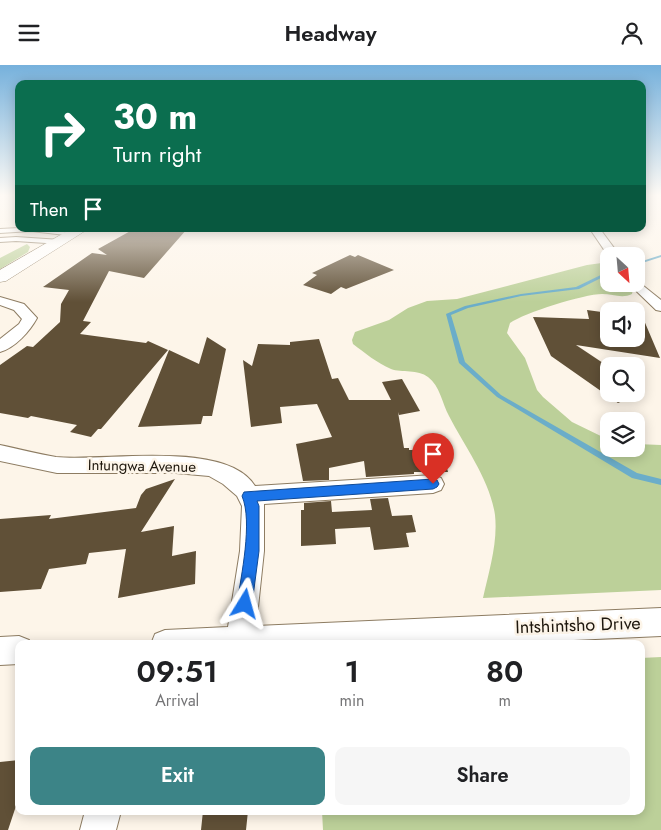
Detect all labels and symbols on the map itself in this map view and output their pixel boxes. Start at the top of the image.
north arrow [600,247,645,293]
pin [412,433,454,484]
street label: Intungwa Avenue [88,454,197,478]
position arrow [218,577,270,629]
street label: Intshintsho Drive [515,610,641,640]

